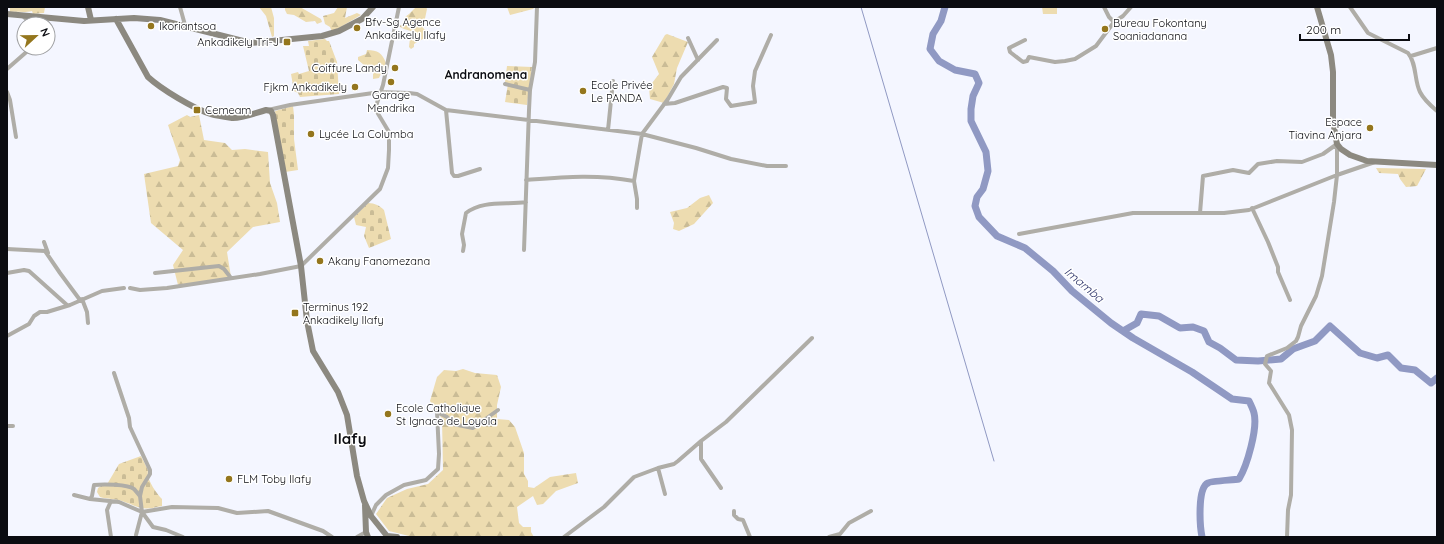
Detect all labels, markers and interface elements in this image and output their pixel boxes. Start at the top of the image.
place label: Bfv-Sg Agence Ankadikely Ilafy [365,15,446,42]
north arrow [16,16,56,56]
place label: Bureau Fokontany Soaniadanana [1113,16,1207,43]
scale bar [1300,16,1409,42]
place label: Ikoriantsoa [159,19,216,33]
marker: Ikoriantsoa [146,21,156,31]
text: 200 m [1306,22,1341,37]
marker: Bfv-Sg Agence Ankadikely Ilafy [352,23,362,33]
marker: Bureau Fokontany Soaniadanana [1100,24,1110,34]
text: N [37,26,53,39]
place label: Ankadikely Tri-J [197,35,279,49]
marker: Ankadikely Tri-J [282,37,292,47]
place label: Coiffure Landy [312,61,387,75]
marker: Coiffure Landy [390,63,400,73]
district label: Andranomena [445,67,527,82]
marker: Garage Mendrika [386,77,396,87]
place label: Ecole Privée Le PANDA [591,78,653,105]
place label: Fjkm Ankadikely [263,80,347,94]
marker: Fjkm Ankadikely [350,82,360,92]
marker: Ecole Privée Le PANDA [578,86,588,96]
place label: Garage Mendrika [367,88,415,115]
place label: Cemeam [205,103,251,117]
marker: Cemeam [192,105,202,115]
place label: Espace Tiavina Anjara [1288,115,1362,142]
marker: Espace Tiavina Anjara [1365,123,1375,133]
place label: Lycée La Columba [319,127,413,141]
marker: Lycée La Columba [306,129,316,139]
place label: Akany Fanomezana [328,254,430,268]
marker: Akany Fanomezana [315,256,325,266]
water label: Imamba [1062,264,1108,306]
place label: Terminus 192 Ankadikely Ilafy [303,300,384,327]
marker: Terminus 192 Ankadikely Ilafy [290,308,300,318]
place label: Ecole Catholique St Ignace de Loyola [396,401,497,428]
marker: Ecole Catholique St Ignace de Loyola [383,409,393,419]
district label: Ilafy [334,429,366,448]
place label: FLM Toby Ilafy [237,472,311,486]
marker: FLM Toby Ilafy [224,474,234,484]

